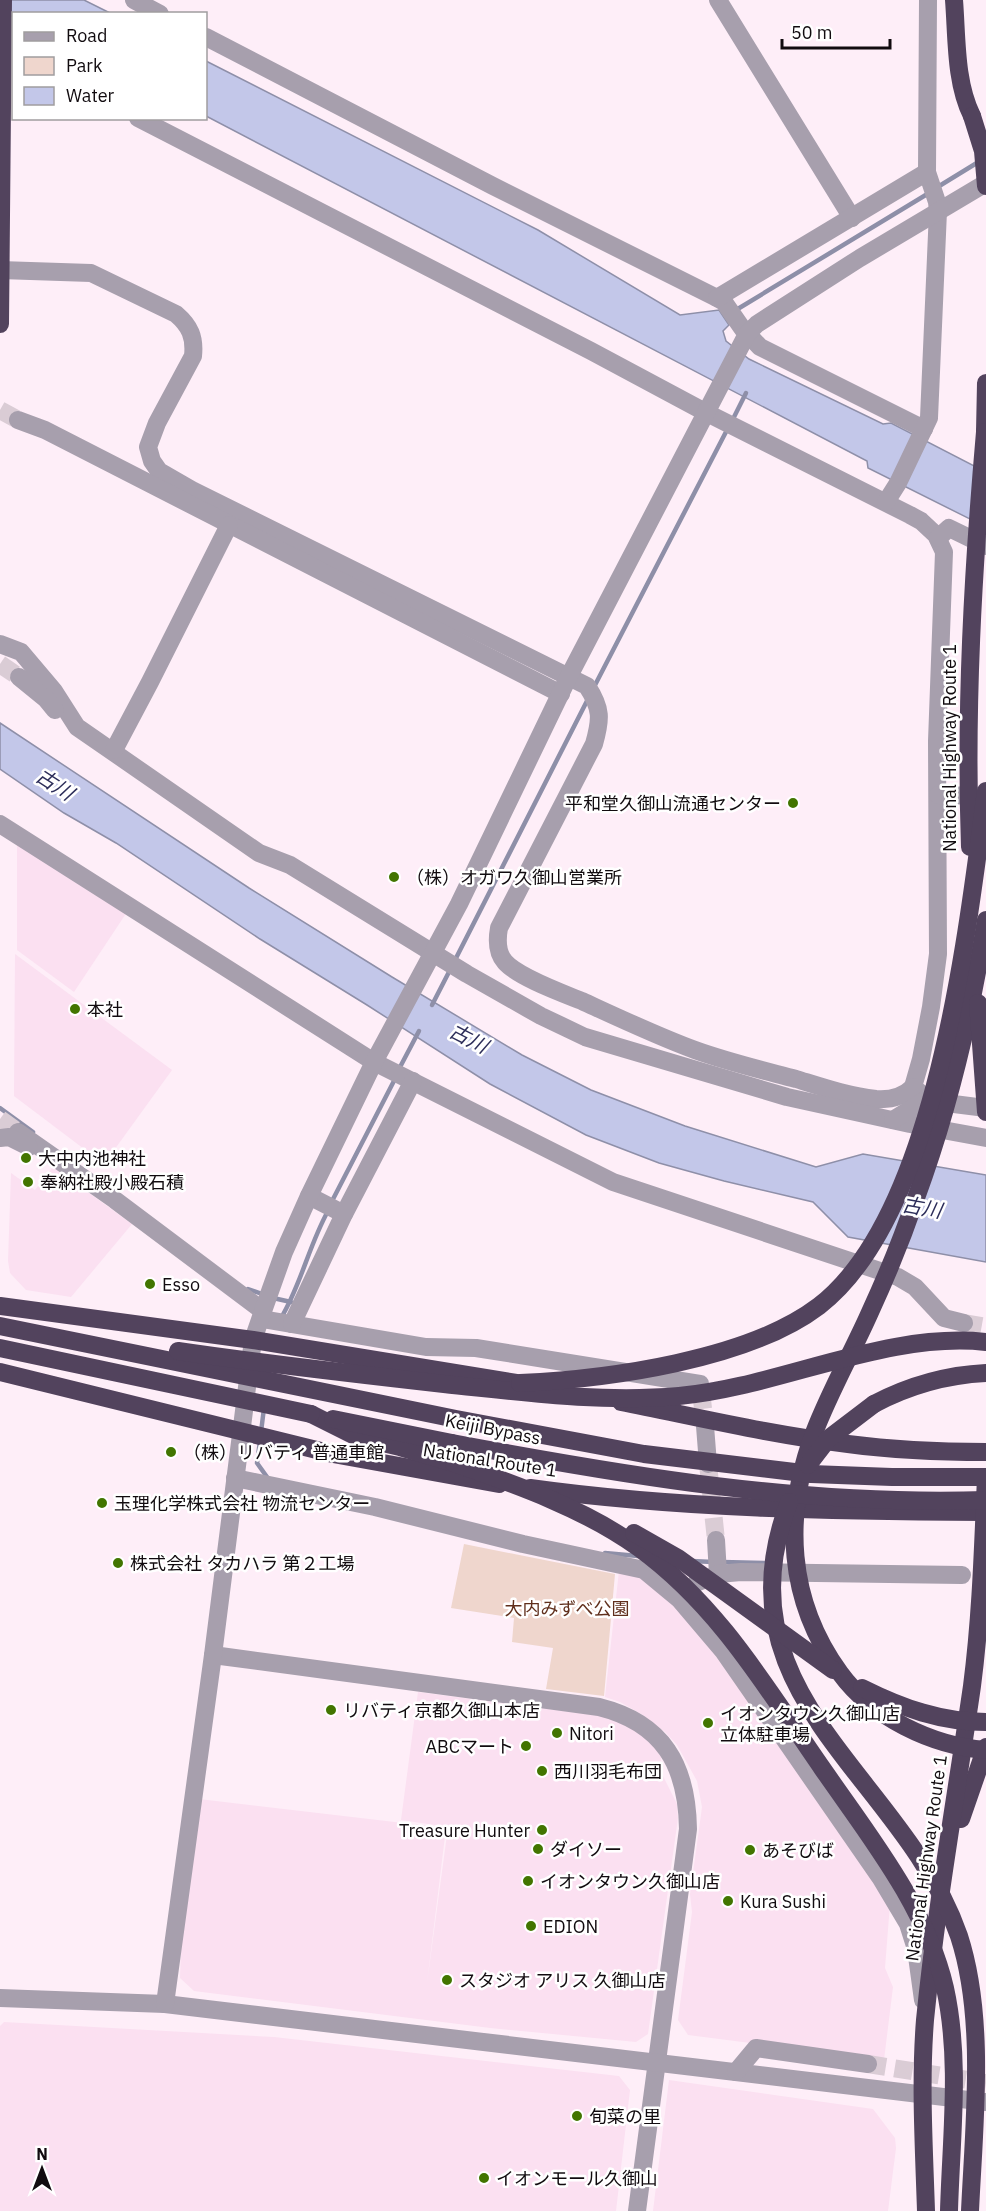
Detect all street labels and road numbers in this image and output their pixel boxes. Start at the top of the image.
street label: National Highway Route 1 [938,644,961,852]
street label: Keiji Bypass [443,1408,543,1450]
street label: National Route 1 [422,1438,558,1482]
street label: National Highway Route 1 [900,1753,952,1963]

